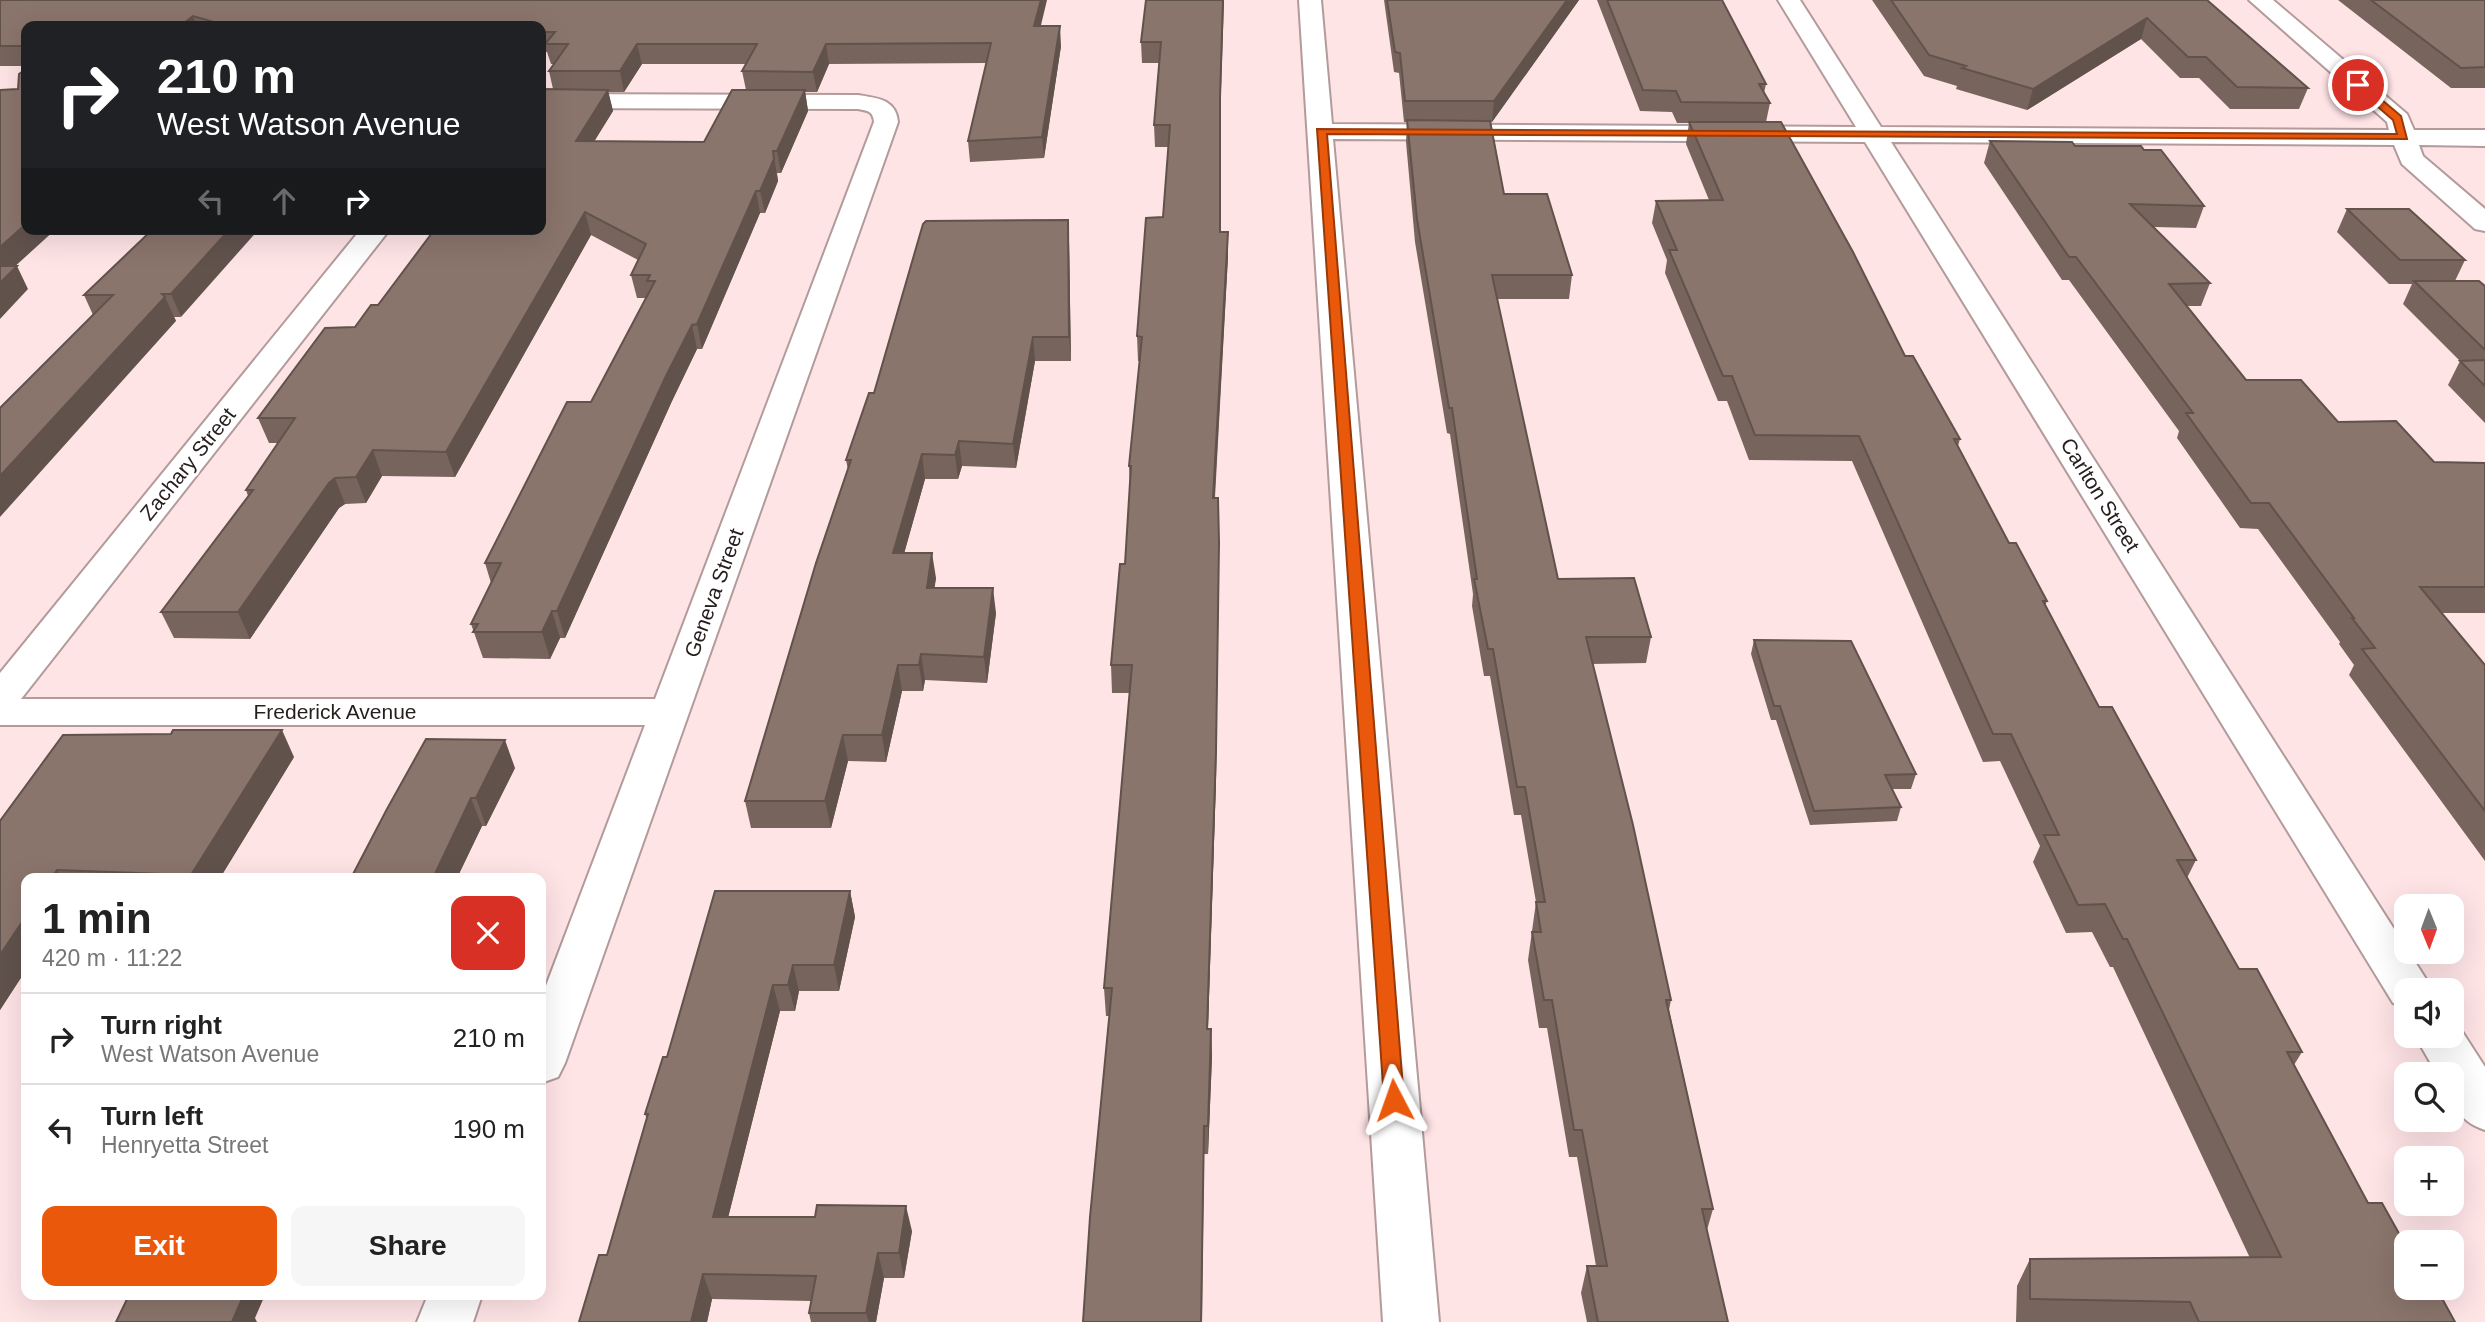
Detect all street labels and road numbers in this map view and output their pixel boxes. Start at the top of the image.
street label: Zachary Street [135,403,240,524]
street label: Carlton Street [2056,434,2145,556]
street label: Geneva Street [680,525,748,660]
street label: Frederick Avenue [253,700,417,723]

